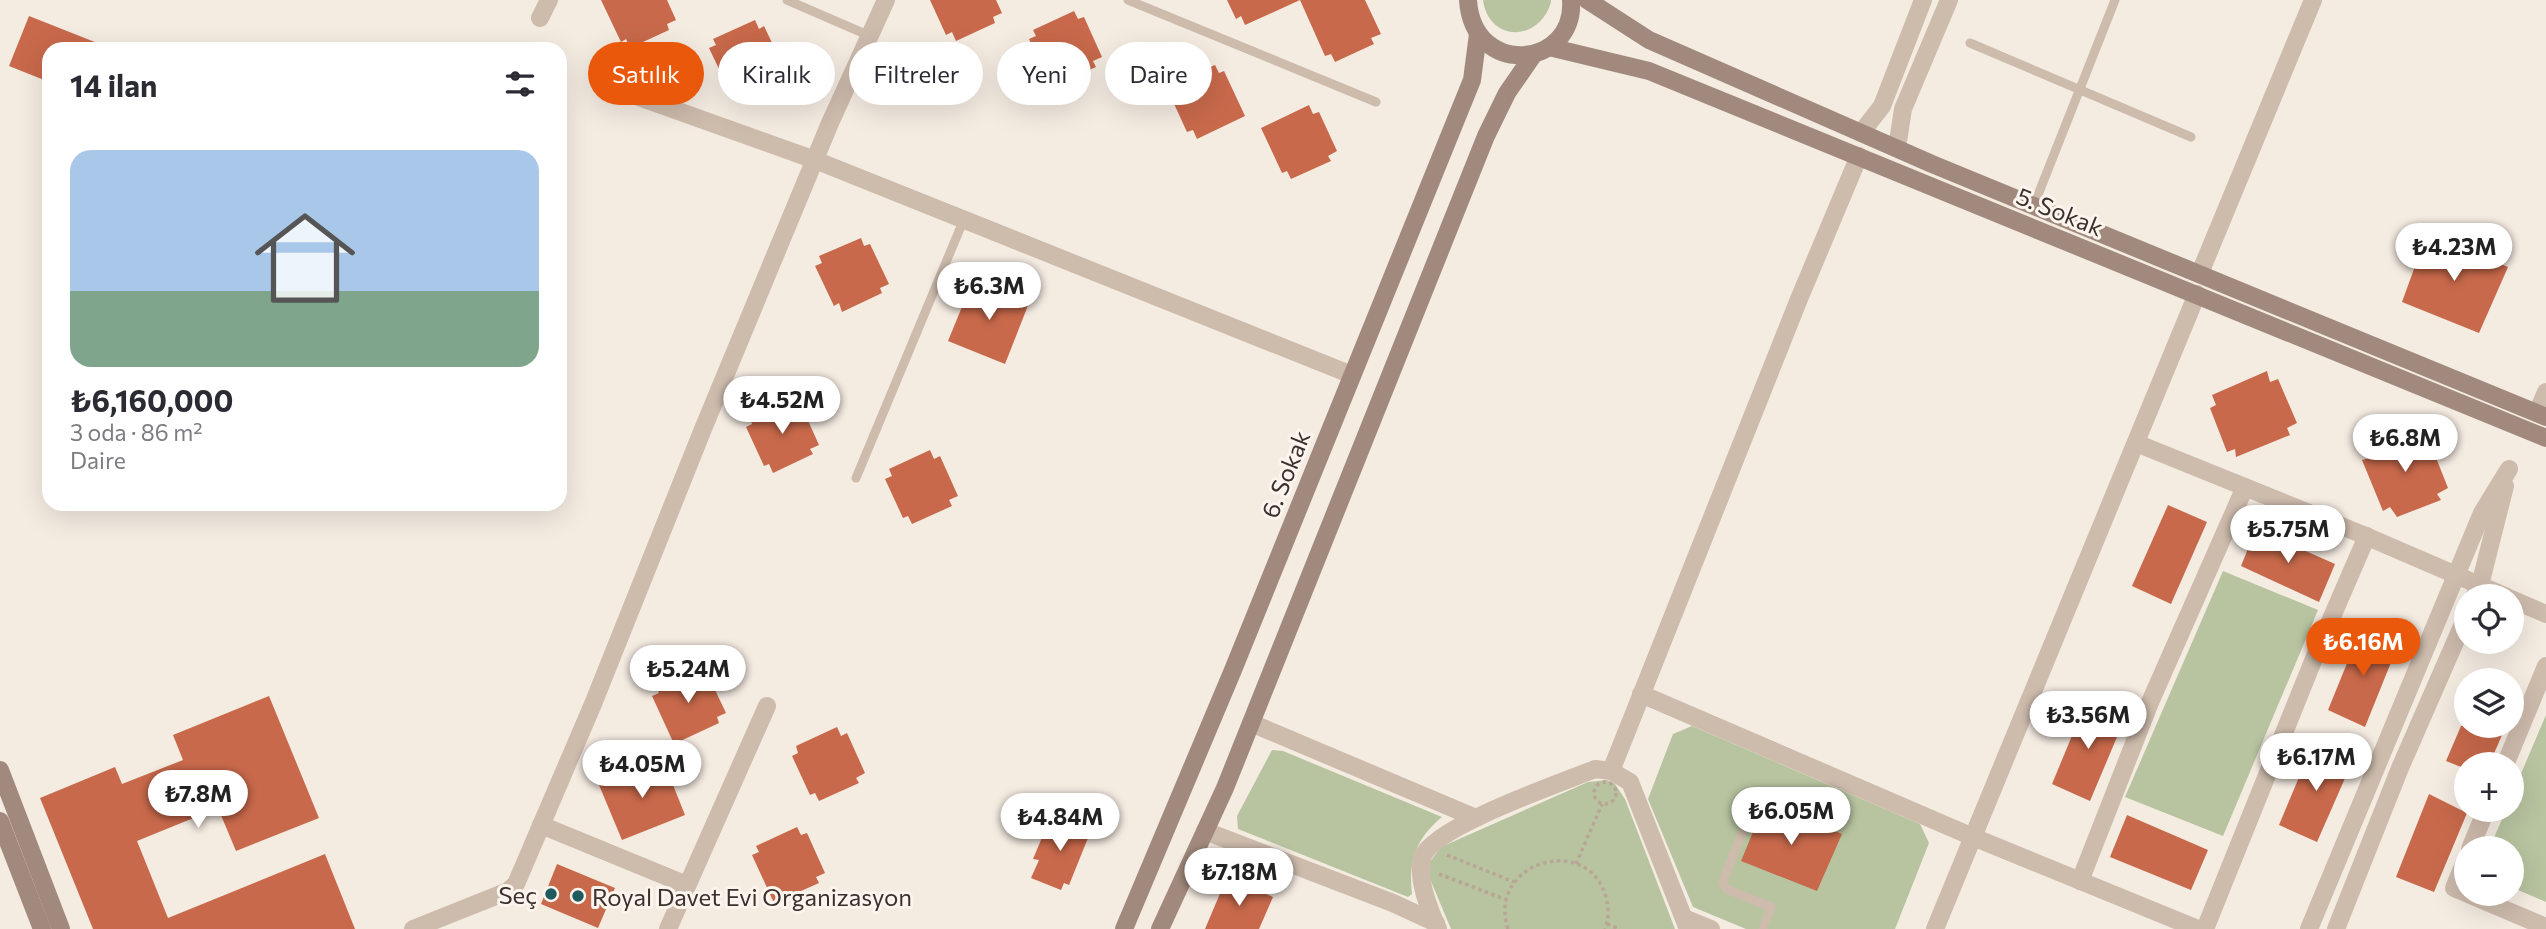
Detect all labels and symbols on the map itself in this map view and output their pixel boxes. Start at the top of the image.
street label: 5. Sokak [2013,181,2107,241]
pin: ₺4.23M [2397,224,2511,283]
pin: ₺6.3M [940,262,1038,322]
pin: ₺4.52M [725,376,839,436]
pin: ₺6.8M [2356,414,2454,474]
street label: 6. Sokak [1254,426,1316,522]
pin: ₺5.75M [2231,505,2345,565]
pin: ₺6.16M [2306,618,2420,678]
pin: ₺5.24M [631,646,745,705]
pin: ₺3.56M [2031,692,2145,751]
pin: ₺6.17M [2259,734,2373,793]
pin: ₺4.05M [585,740,699,800]
pin: ₺7.8M [149,770,247,830]
pin: ₺6.05M [1734,788,1848,847]
pin: ₺4.84M [1003,794,1117,853]
pin: ₺7.18M [1182,848,1296,908]
place label: Seç [498,880,537,909]
place label: Royal Davet Evi Organizasyon [592,882,912,911]
marker: Seç [543,886,559,902]
marker: Royal Davet Evi Organizasyon [570,888,586,904]

